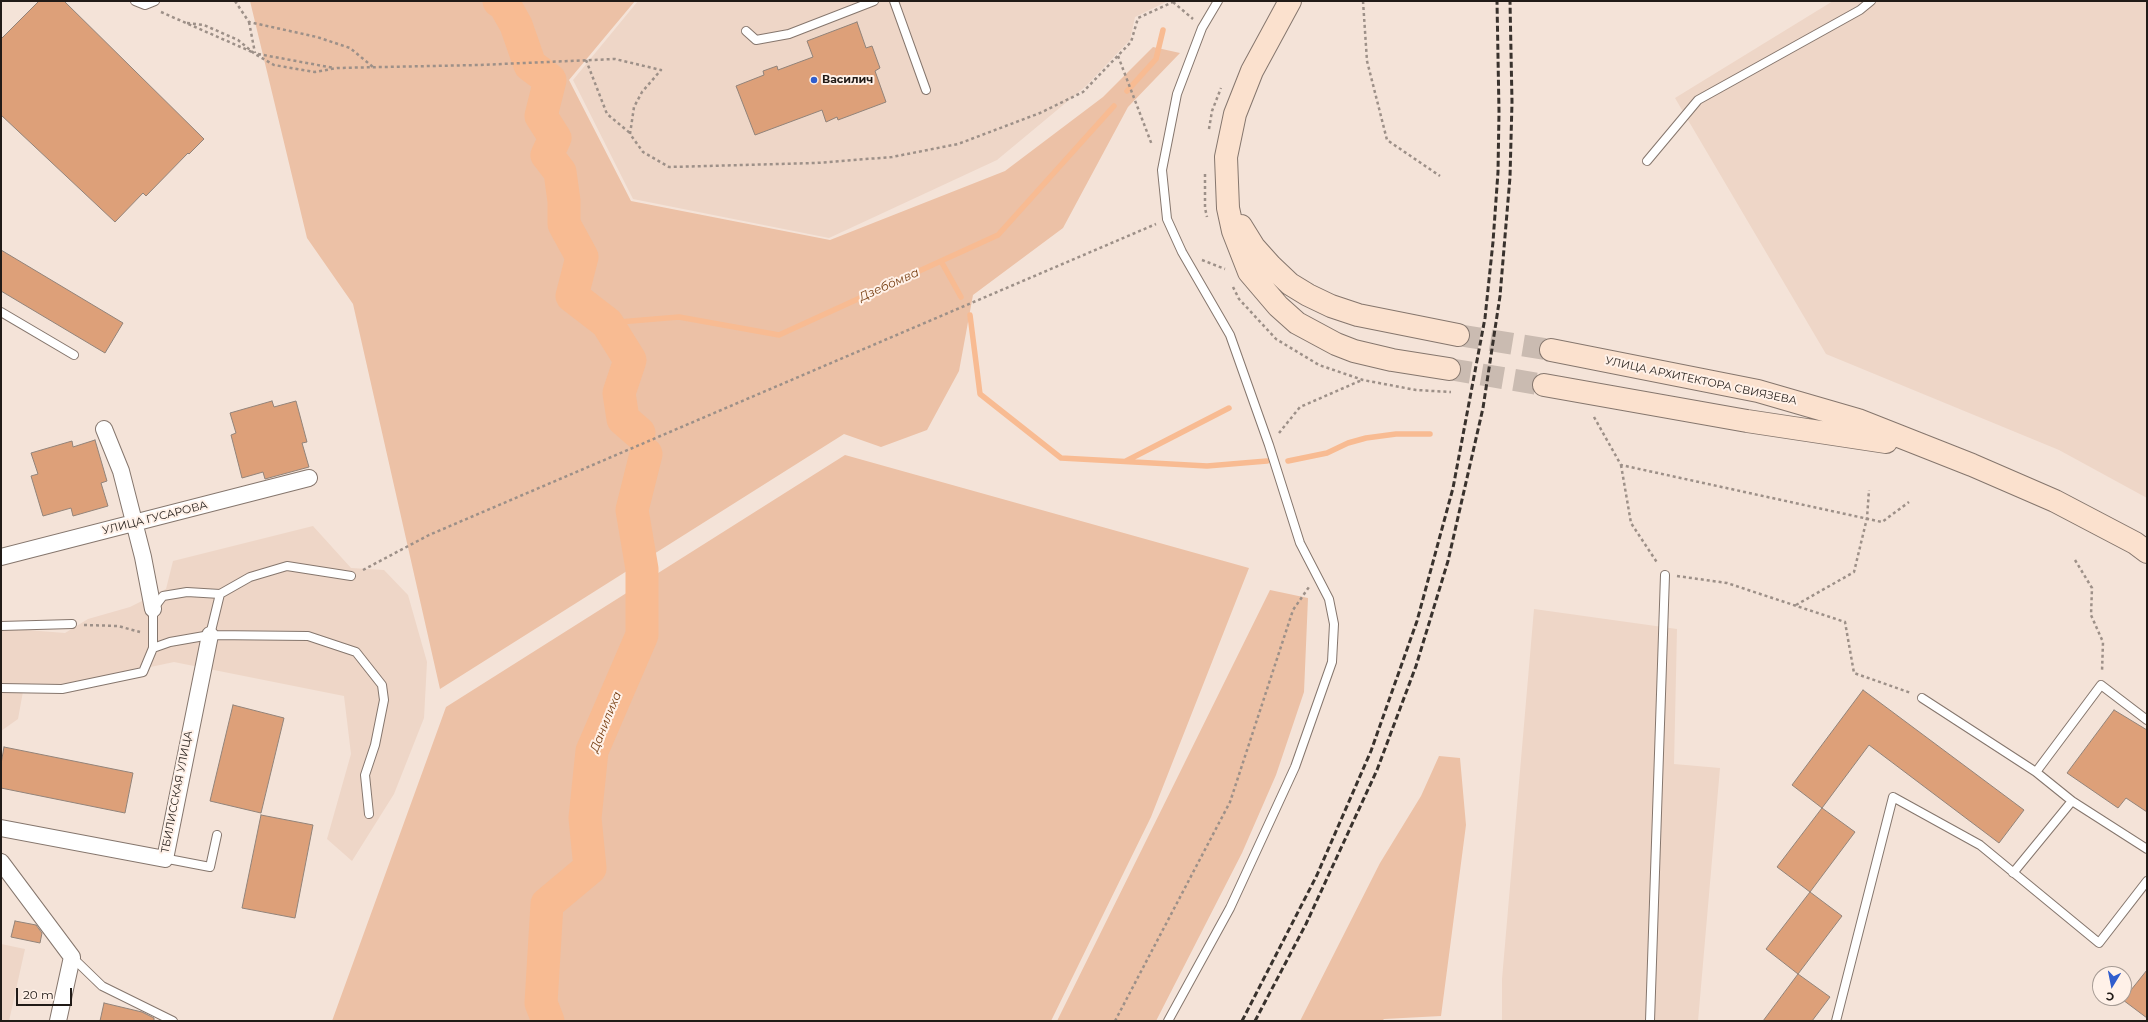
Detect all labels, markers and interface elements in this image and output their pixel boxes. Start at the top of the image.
place label: Василич [822,73,873,87]
marker: Василич [809,75,819,85]
water label: Дзебӧмва [857,265,921,305]
street label: УЛИЦА АРХИТЕКТОРА СВИЯЗЕВА [1604,354,1798,408]
street label: УЛИЦА ГУСАРОВА [101,499,209,537]
water label: Данилиха [587,690,625,754]
street label: ТБИЛИССКАЯ УЛИЦА [159,729,195,855]
north arrow [2092,966,2132,1006]
scale bar [18,980,74,1006]
text: 20 m [23,987,54,1002]
text: С [2105,989,2115,1004]

